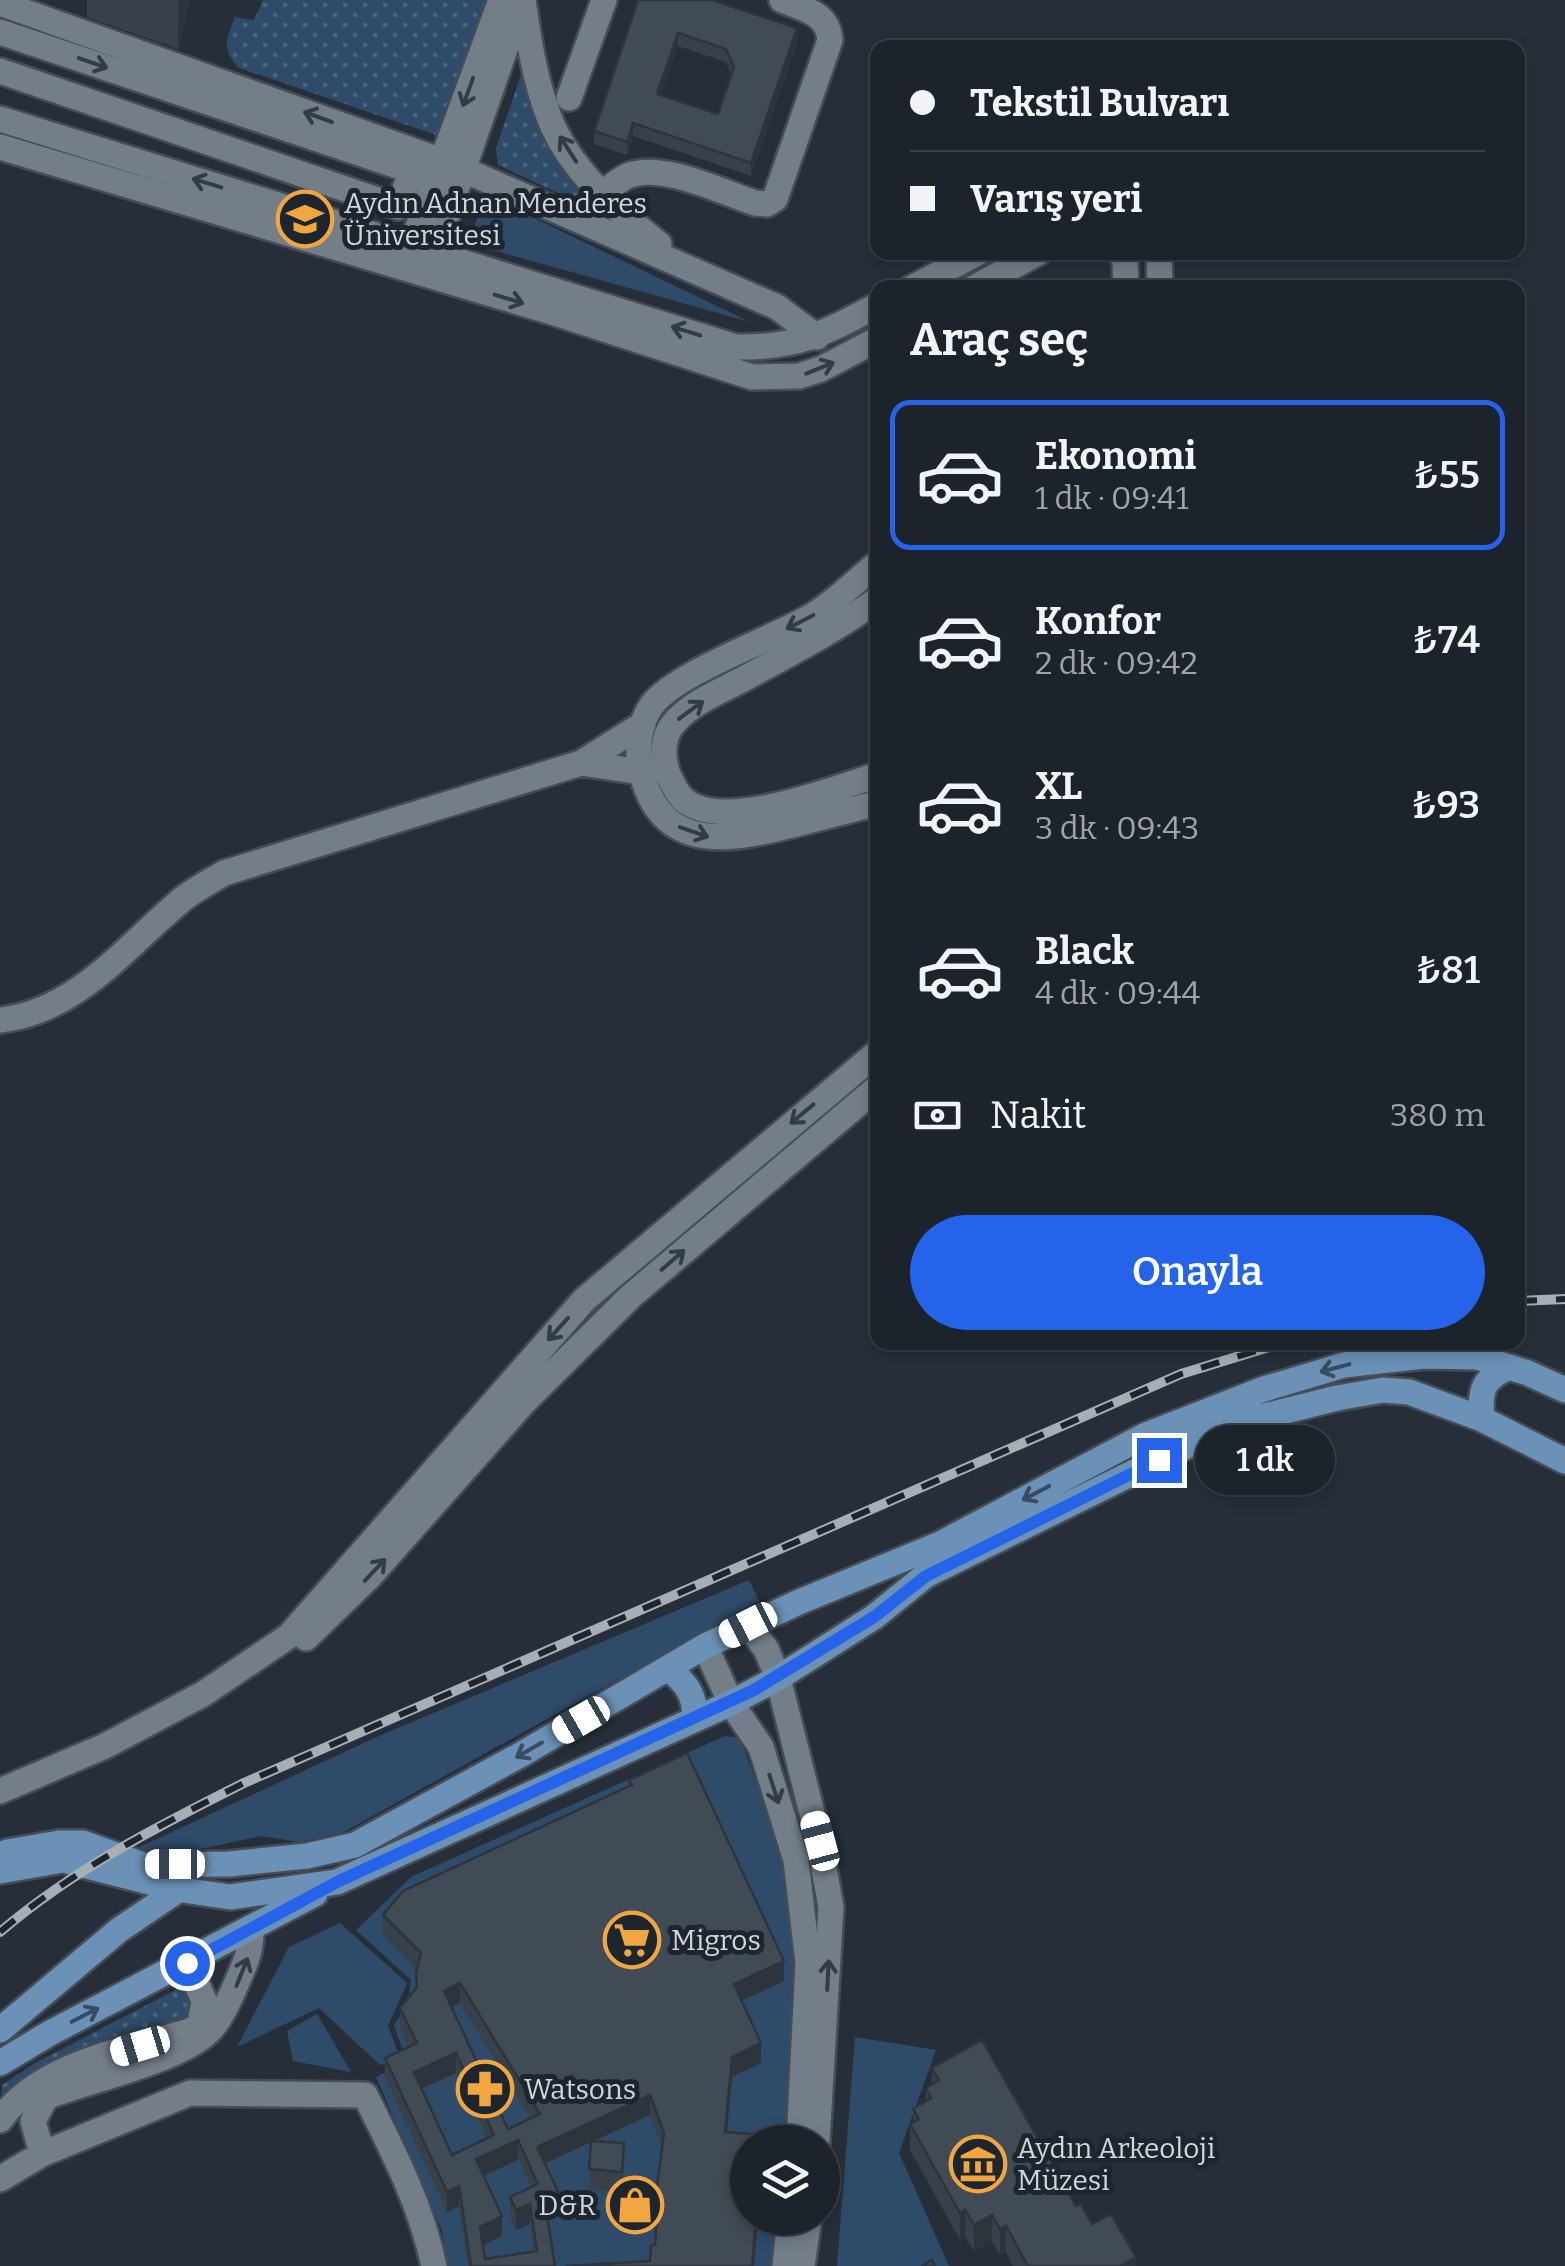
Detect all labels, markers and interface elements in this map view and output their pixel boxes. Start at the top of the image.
one-way arrow [76,55,108,73]
one-way arrow [458,75,476,106]
text: Tekstil Bulvarı [970,80,1229,126]
one-way arrow [303,107,334,125]
one-way arrow [557,135,578,163]
one-way arrow [191,173,223,191]
text: Varış yeri [970,176,1142,222]
place label: Aydın Adnan Menderes Üniversitesi [344,187,647,252]
school or university icon: Aydın Adnan Menderes Üniversitesi [275,189,335,249]
one-way arrow [493,291,524,309]
text: Araç seç [910,313,1088,367]
one-way arrow [671,321,703,339]
one-way arrow [805,358,835,376]
icon: car [915,430,1005,520]
text: Ekonomi [1035,433,1196,479]
text: ₺55 [1413,452,1480,498]
text: 1 dk · 09:41 [1035,479,1189,517]
icon: car [915,595,1005,685]
text: Konfor [1035,598,1161,644]
one-way arrow [786,613,815,632]
text: ₺74 [1412,617,1480,663]
text: 2 dk · 09:42 [1035,644,1198,682]
one-way arrow [677,700,704,721]
icon: car [915,760,1005,850]
text: XL [1035,763,1082,809]
text: ₺93 [1411,782,1480,828]
text: 3 dk · 09:43 [1035,809,1199,847]
one-way arrow [678,825,709,843]
icon: car [915,925,1005,1015]
text: Black [1035,928,1134,974]
text: ₺81 [1415,947,1480,993]
text: 4 dk · 09:44 [1035,974,1200,1012]
icon: cash [910,1088,965,1143]
text: Nakit [990,1092,1086,1138]
text: 380 m [1390,1096,1485,1134]
one-way arrow [789,1103,815,1125]
button: Onayla [910,1215,1485,1330]
one-way arrow [659,1249,685,1271]
one-way arrow [548,1315,570,1341]
one-way arrow [1320,1360,1351,1379]
callout: 1 dk [1194,1425,1334,1495]
route end [1137,1438,1182,1483]
text: 1 dk [1236,1441,1294,1479]
one-way arrow [1022,1484,1052,1503]
one-way arrow [363,1558,386,1583]
car [714,1598,782,1652]
car [548,1692,614,1748]
one-way arrow [514,1741,544,1761]
one-way arrow [766,1773,784,1804]
car [798,1808,842,1874]
car [145,1849,205,1879]
supermarket icon: Migros [602,1910,662,1970]
place label: Migros [671,1924,761,1957]
route start [165,1941,210,1986]
one-way arrow [234,1957,252,1988]
one-way arrow [819,1960,838,1992]
one-way arrow [70,2005,99,2024]
car [107,2023,173,2069]
pharmacy icon: Watsons [455,2059,515,2119]
place label: Watsons [524,2073,636,2106]
map controls [730,2125,840,2235]
button: layers [730,2125,840,2235]
place label: Aydın Arkeoloji Müzesi [1017,2132,1215,2197]
museum icon: Aydın Arkeoloji Müzesi [948,2134,1008,2194]
shop icon: D&R [605,2175,665,2235]
place label: D&R [538,2189,596,2222]

